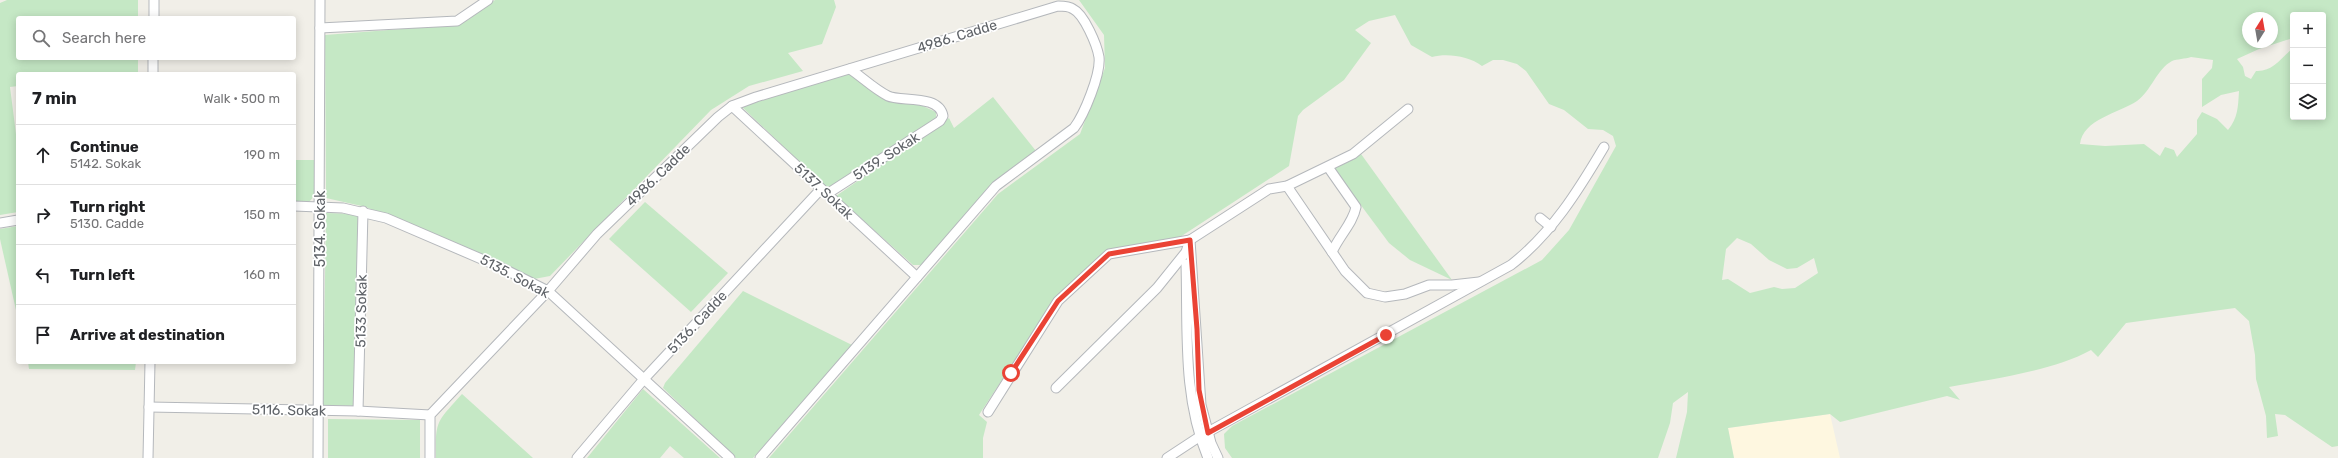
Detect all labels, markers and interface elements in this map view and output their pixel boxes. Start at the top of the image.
north arrow [2242,12,2278,48]
map controls [2290,12,2326,120]
button: + [2290,12,2326,48]
search box [16,16,296,60]
street label: 4986. Cadde [915,16,999,57]
icon: search [30,27,52,49]
text: Search here [62,29,146,47]
button: − [2290,48,2326,84]
button: layers [2290,84,2326,120]
text: 7 min [32,88,77,108]
text: Walk · 500 m [203,91,280,106]
street label: 5139. Sokak [850,128,923,184]
text: Continue [70,138,139,156]
street label: 4986. Cadde [623,140,694,210]
icon: ahead [32,144,54,166]
text: 190 m [244,147,280,162]
text: 5142. Sokak [70,156,141,171]
street label: 5137. Sokak [791,160,857,224]
street label: 5134. Sokak [312,190,329,267]
text: Turn right [70,198,145,216]
icon: right [32,204,54,226]
text: 150 m [244,207,280,222]
text: 5130. Cadde [70,216,144,231]
street label: 5135. Sokak [477,251,553,302]
icon: left [32,264,54,286]
text: Turn left [70,266,135,284]
text: 160 m [244,267,280,282]
street label: 5133 Sokak [352,274,371,348]
street label: 5136. Cadde [664,287,731,357]
icon: arrive [32,324,54,346]
text: Arrive at destination [70,326,225,344]
route end [1377,326,1395,344]
route start [1002,364,1020,382]
street label: 5116. Sokak [252,401,327,420]

